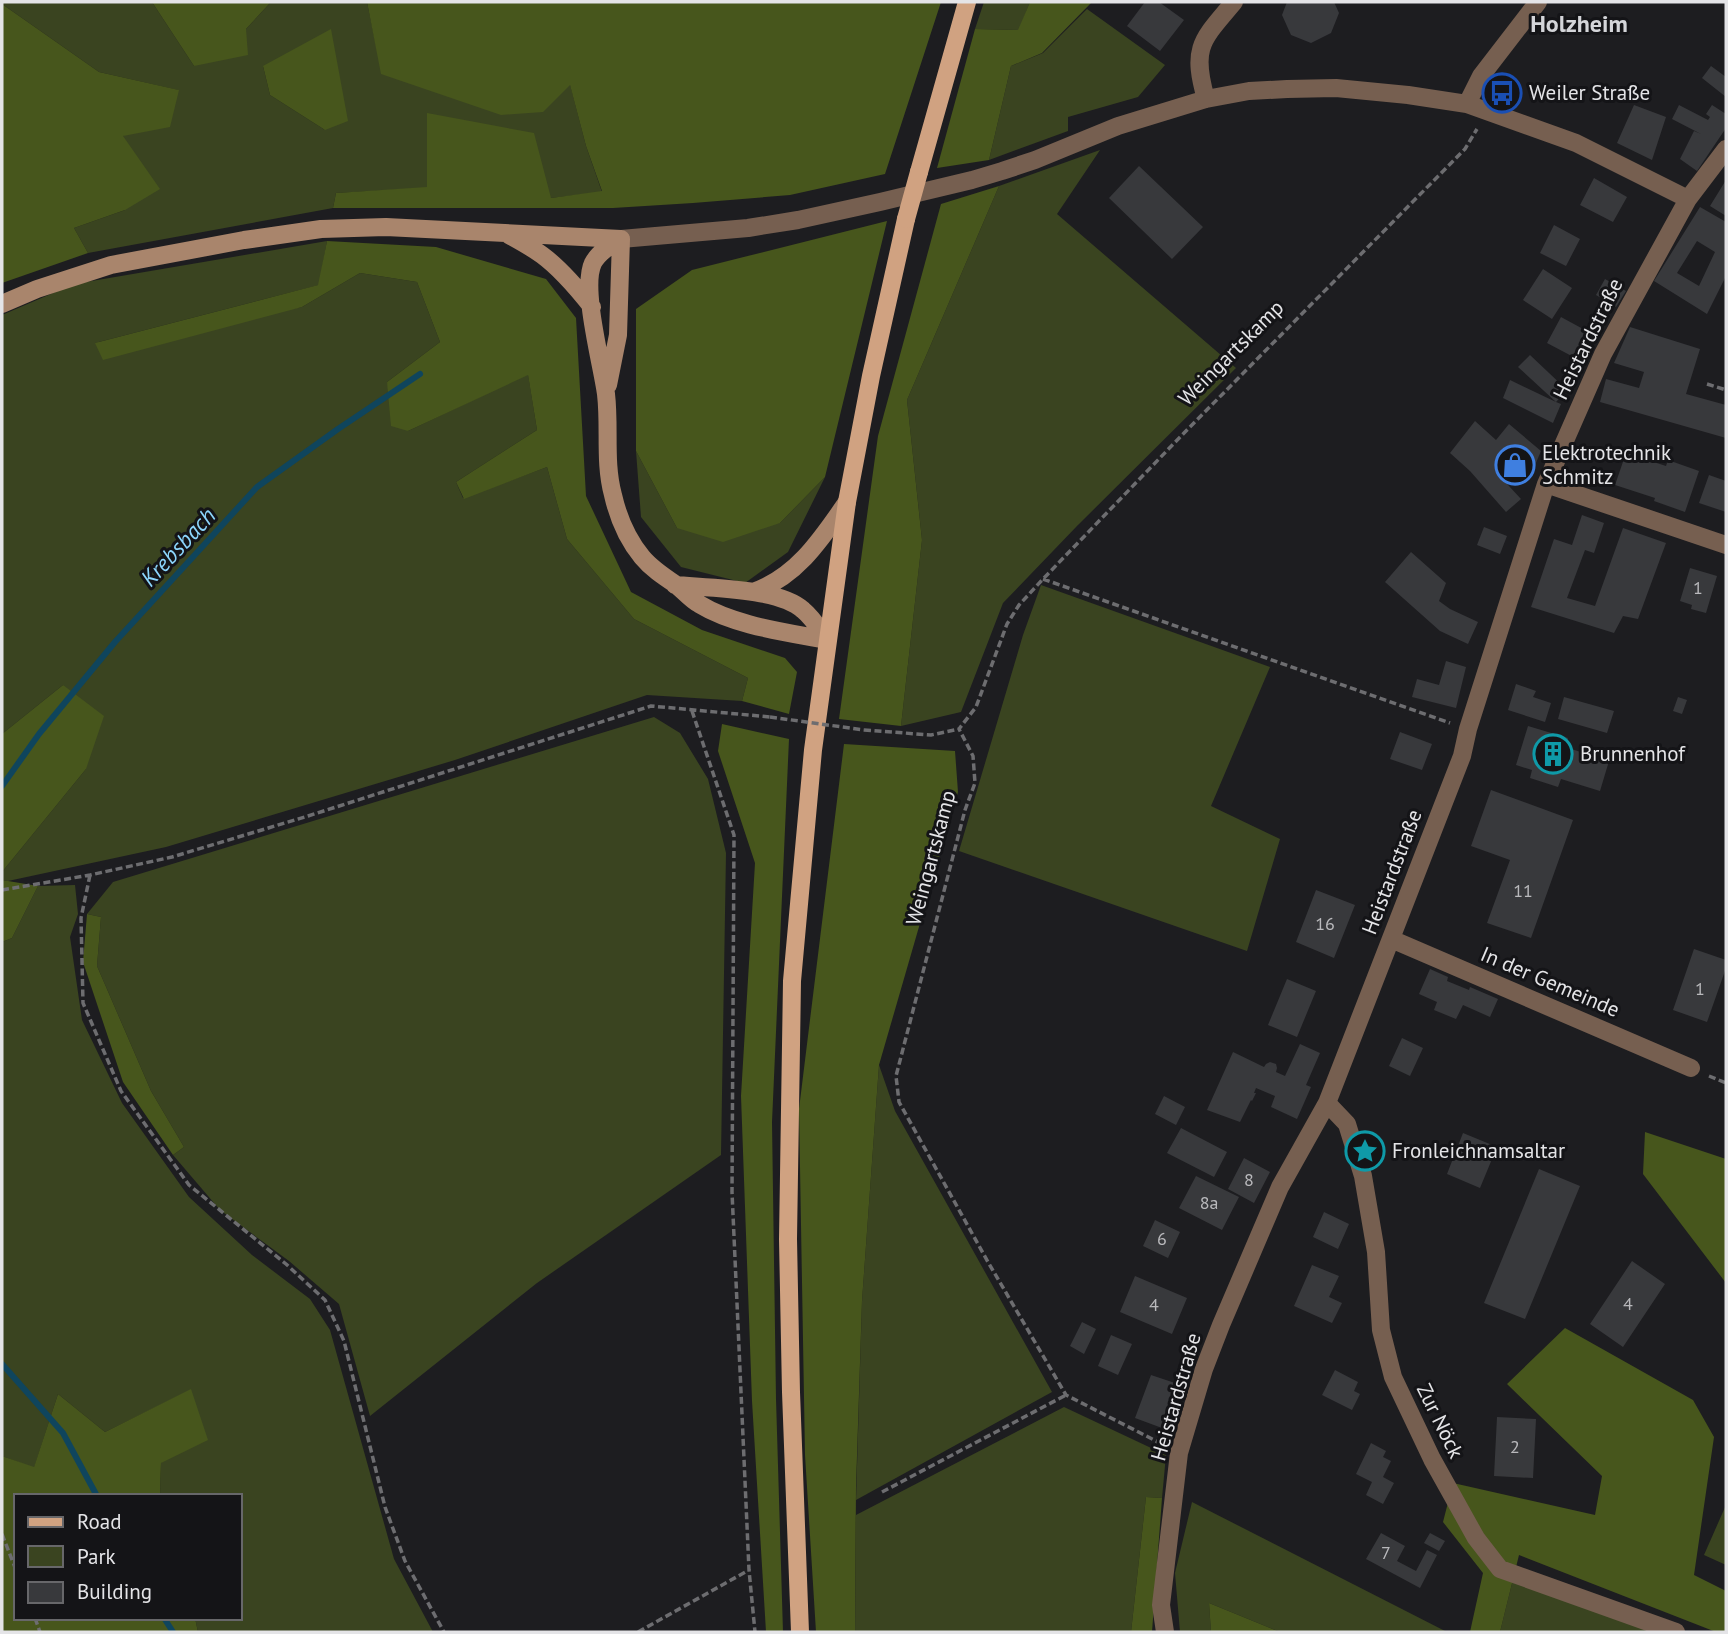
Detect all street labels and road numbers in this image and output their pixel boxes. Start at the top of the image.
street label: Heistardstraße [1547,274,1629,404]
street label: Weingartskamp [1172,294,1289,411]
street label: Weingartskamp [900,787,961,928]
street label: Heistardstraße [1355,805,1428,938]
street label: In der Gemeinde [1477,940,1624,1023]
street label: Heistardstraße [1144,1330,1207,1464]
street label: Zur Nöck [1411,1379,1470,1463]

